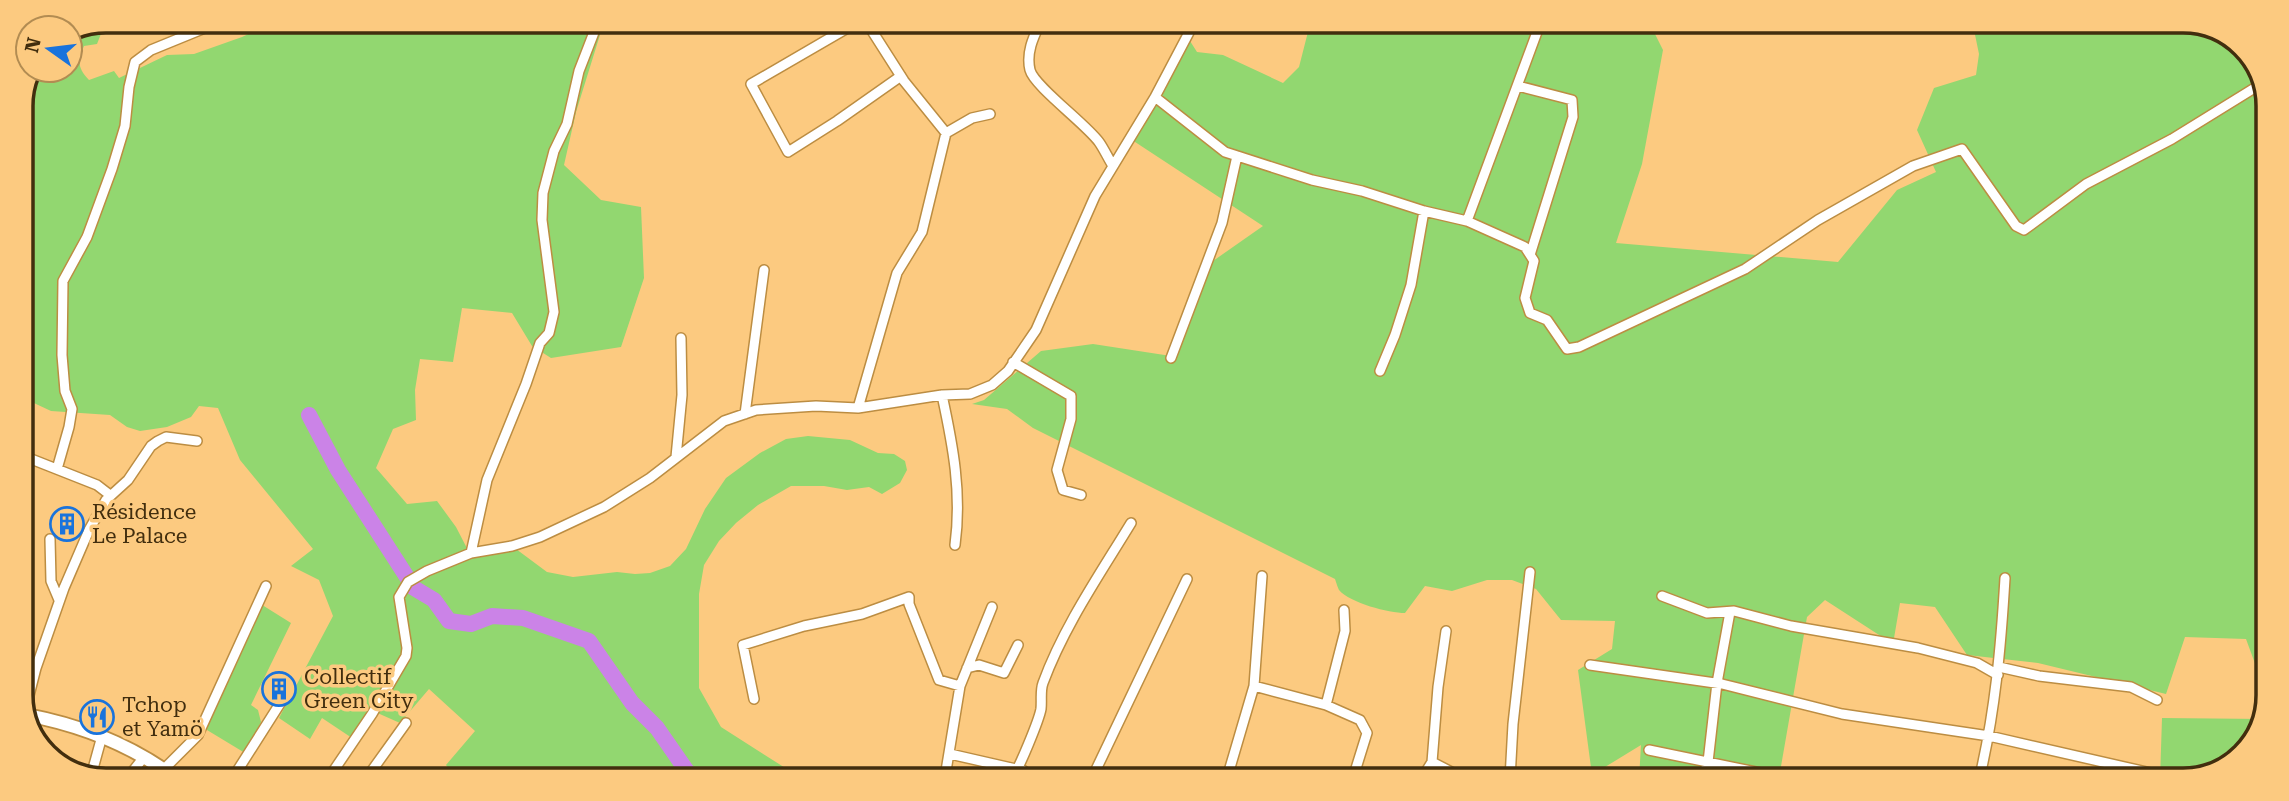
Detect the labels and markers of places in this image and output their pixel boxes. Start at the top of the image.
place label: Résidence Le Palace [92,500,196,548]
building icon: Résidence Le Palace [48,505,86,543]
place label: Collectif Green City [304,665,414,713]
building icon: Collectif Green City [260,670,298,708]
place label: Tchop et Yamö [122,693,203,741]
restaurant icon: Tchop et Yamö [78,698,116,736]

